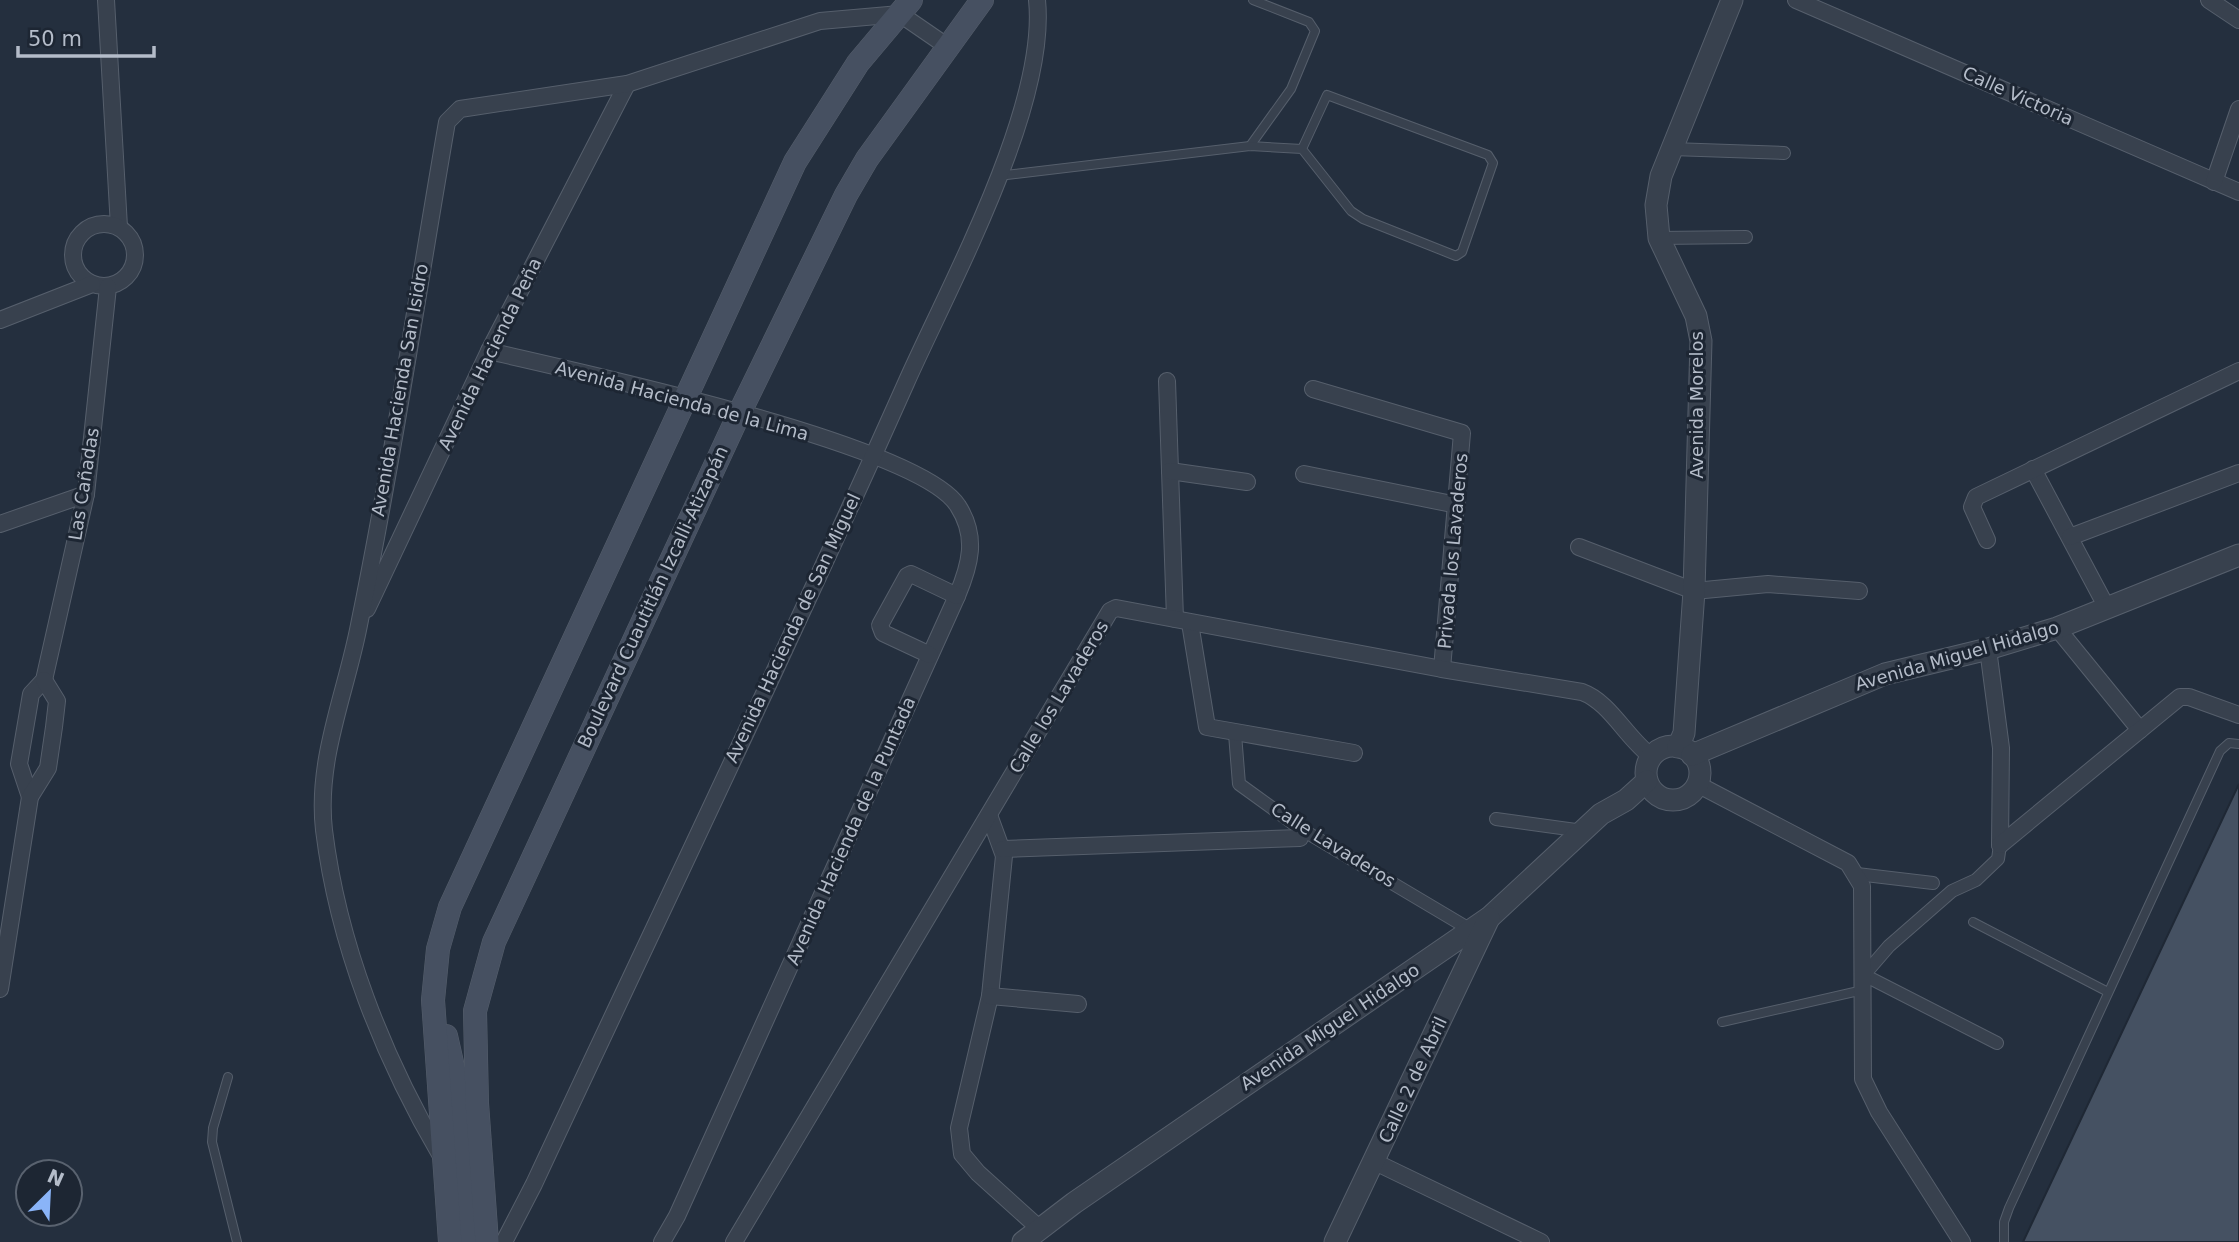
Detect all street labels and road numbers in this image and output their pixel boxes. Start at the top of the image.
street label: Calle Victoria [1960,62,2077,129]
street label: Avenida Hacienda Peña [434,254,545,453]
street label: Avenida Hacienda San Isidro [367,262,432,518]
street label: Avenida Morelos [1686,331,1707,479]
street label: Avenida Hacienda de la Lima [553,357,811,444]
street label: Las Cañadas [64,426,103,542]
street label: Boulevard Cuautitlán Izcalli-Atizapán [573,443,732,751]
street label: Privada los Lavaderos [1433,452,1472,650]
street label: Avenida Hacienda de San Miguel [721,490,864,766]
street label: Avenida Miguel Hidalgo [1852,616,2061,695]
street label: Calle los Lavaderos [1005,617,1112,777]
street label: Avenida Hacienda de la Puntada [782,693,919,968]
street label: Calle Lavaderos [1267,798,1399,891]
street label: Avenida Miguel Hidalgo [1236,959,1423,1094]
street label: Calle 2 de Abril [1374,1013,1451,1146]

